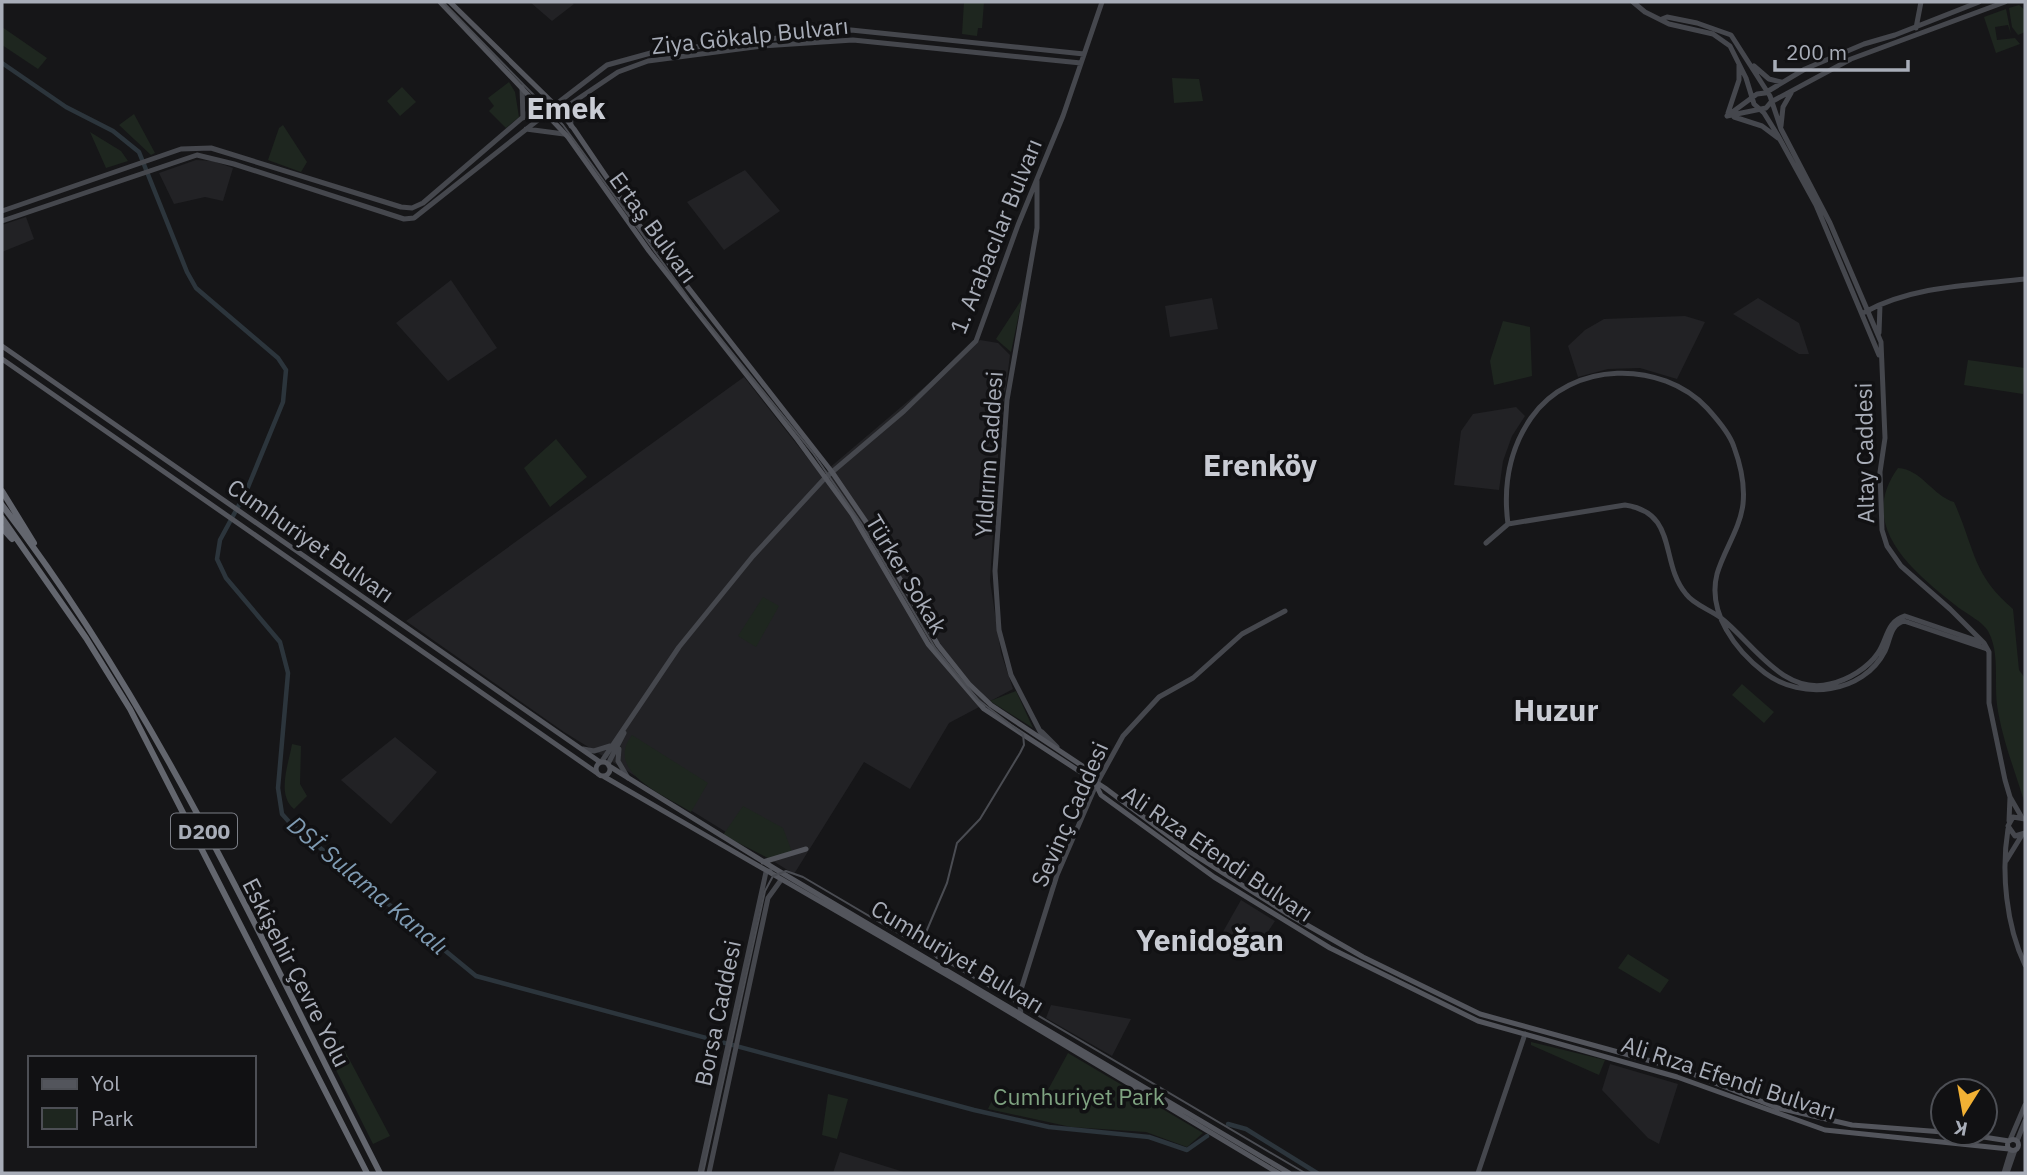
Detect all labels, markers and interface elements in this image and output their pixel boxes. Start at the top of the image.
street label: Ziya Gökalp Bulvarı [650,10,850,60]
scale bar [1775,28,1908,72]
text: 200 m [1786,38,1847,66]
district label: Emek [526,88,606,127]
street label: 1. Arabacılar Bulvarı [942,134,1048,338]
street label: Ertaş Bulvarı [603,165,705,289]
street label: Yıldırım Caddesi [967,370,1009,538]
street label: Altay Caddesi [1848,382,1880,524]
district label: Erenköy [1203,445,1317,484]
street label: Cumhuriyet Bulvarı [222,471,400,609]
street label: Türker Sokak [860,509,954,639]
district label: Huzur [1513,690,1599,729]
street label: Sevinç Caddesi [1024,737,1114,891]
street label: Ali Rıza Efendi Bulvarı [1117,778,1319,928]
water label: DSİ Sulama Kanalı [281,808,455,962]
road number: D200 [171,814,237,848]
street label: Eskişehir Çevre Yolu [236,872,358,1072]
street label: Cumhuriyet Bulvarı [866,892,1050,1020]
district label: Yenidoğan [1136,920,1284,959]
street label: Borsa Caddesi [687,937,747,1089]
street label: Ali Rıza Efendi Bulvarı [1618,1028,1840,1126]
legend [28,1056,256,1147]
text: Yol [91,1069,120,1097]
north arrow [1929,1077,1999,1147]
park label: Cumhuriyet Park [993,1081,1165,1111]
text: Park [91,1104,134,1132]
text: K [1952,1116,1970,1142]

